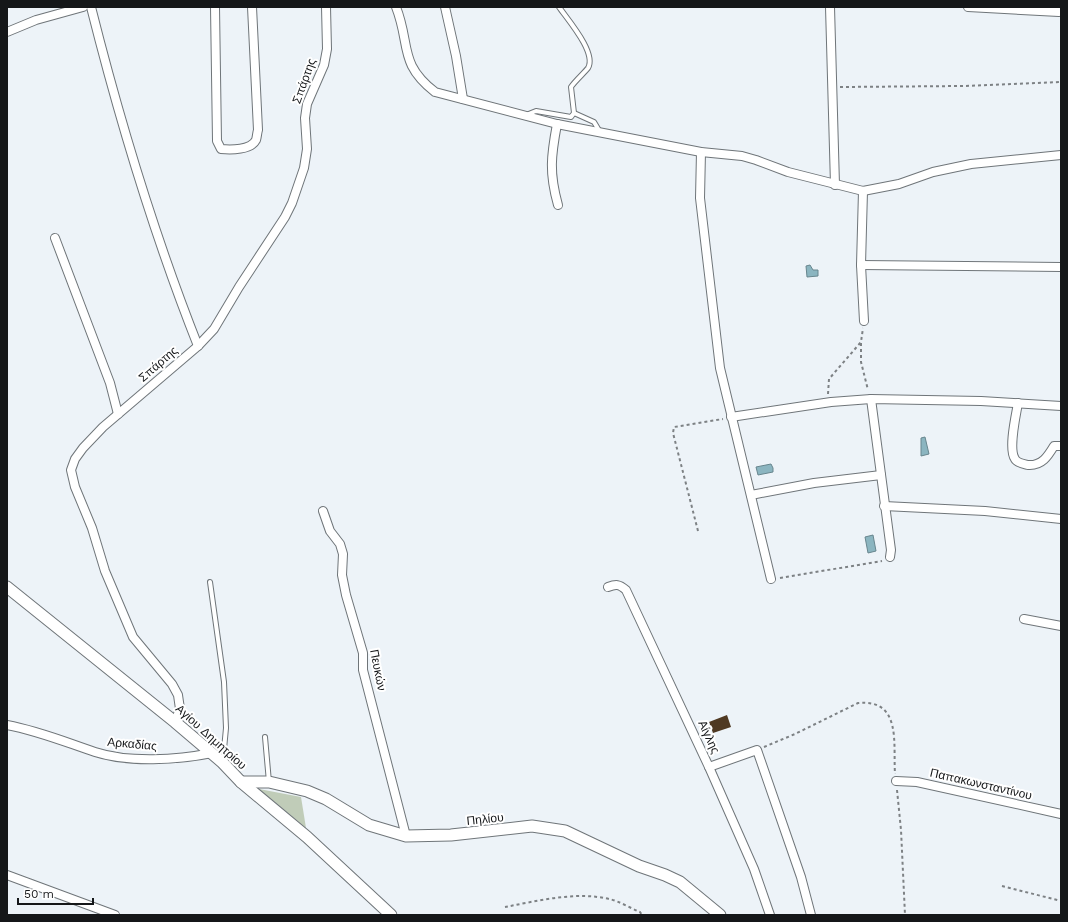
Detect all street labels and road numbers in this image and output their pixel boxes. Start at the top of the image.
street label: Σπάρτης [289,56,319,105]
street label: Σπάρτης [136,343,181,385]
street label: Πευκών [367,648,389,692]
street label: Αγίου Δημητρίου [173,702,249,772]
street label: Αίγλης [695,718,723,756]
street label: Αρκαδίας [107,735,158,753]
street label: Παπακωνσταντίνου [929,765,1033,803]
street label: Πηλίου [466,810,504,828]

